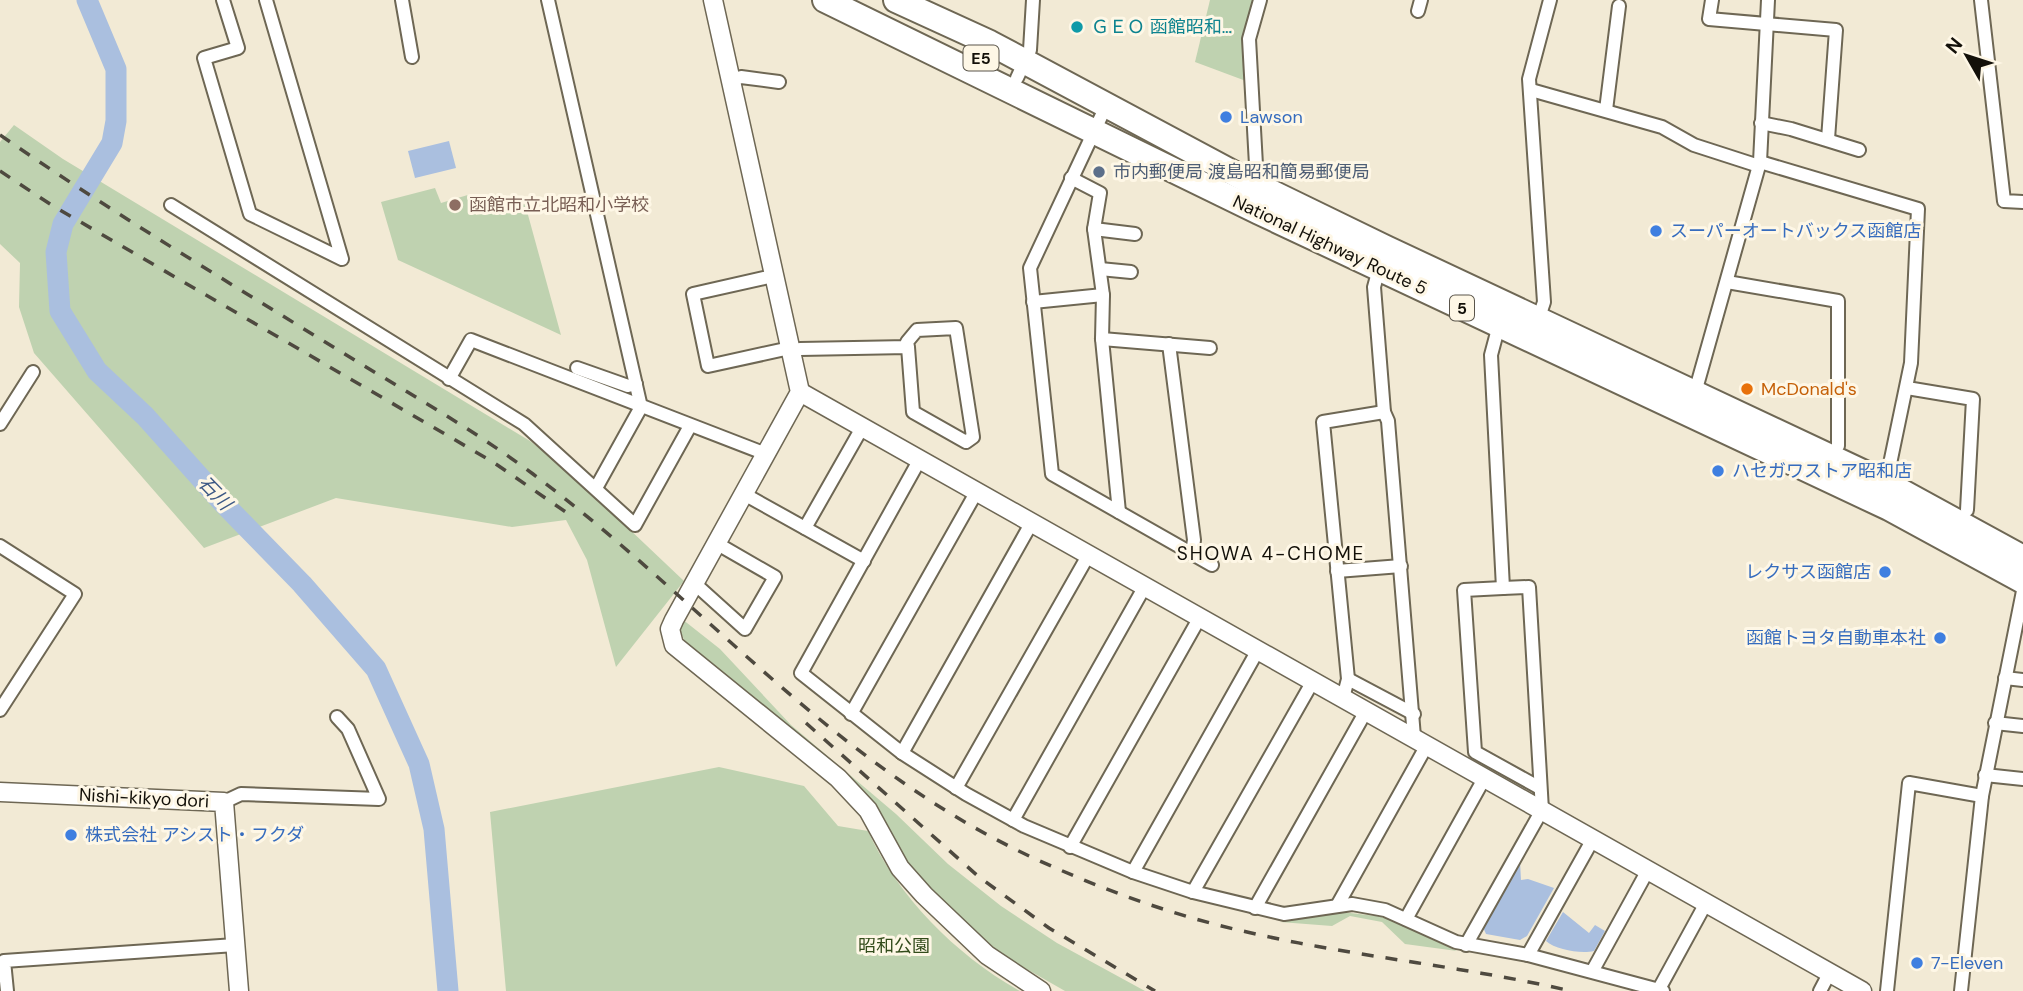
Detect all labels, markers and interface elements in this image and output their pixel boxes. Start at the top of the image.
place label: ＧＥＯ 函館昭和… [1091,15,1232,39]
marker: ＧＥＯ 函館昭和… [1069,19,1085,35]
north arrow [1932,21,2002,91]
text: N [1940,32,1968,59]
road number: E5 [964,46,998,71]
place label: Lawson [1240,105,1303,129]
marker: Lawson [1218,109,1234,125]
place label: 市内郵便局 渡島昭和簡易郵便局 [1113,160,1370,184]
marker: 市内郵便局 渡島昭和簡易郵便局 [1091,164,1107,180]
street label: National Highway Route 5 [1229,189,1431,301]
place label: 函館市立北昭和小学校 [469,193,649,217]
marker: 函館市立北昭和小学校 [447,197,463,213]
place label: スーパーオートバックス函館店 [1670,219,1921,243]
marker: スーパーオートバックス函館店 [1648,223,1664,239]
road number: 5 [1450,296,1474,320]
place label: McDonald's [1761,377,1857,401]
marker: McDonald's [1739,381,1755,397]
place label: ハセガワストア昭和店 [1732,459,1912,483]
marker: ハセガワストア昭和店 [1710,463,1726,479]
water label: 石川 [193,471,239,517]
district label: SHOWA 4-CHOME [1177,541,1365,566]
place label: レクサス函館店 [1745,560,1871,584]
marker: レクサス函館店 [1877,564,1893,580]
place label: 函館トヨタ自動車本社 [1746,626,1926,650]
marker: 函館トヨタ自動車本社 [1932,630,1948,646]
street label: Nishi-kikyo dori [78,783,210,813]
place label: 株式会社 アシスト・フクダ [85,823,304,847]
marker: 株式会社 アシスト・フクダ [63,827,79,843]
park label: 昭和公園 [858,934,930,958]
place label: 7-Eleven [1931,951,2003,975]
marker: 7-Eleven [1909,955,1925,971]

